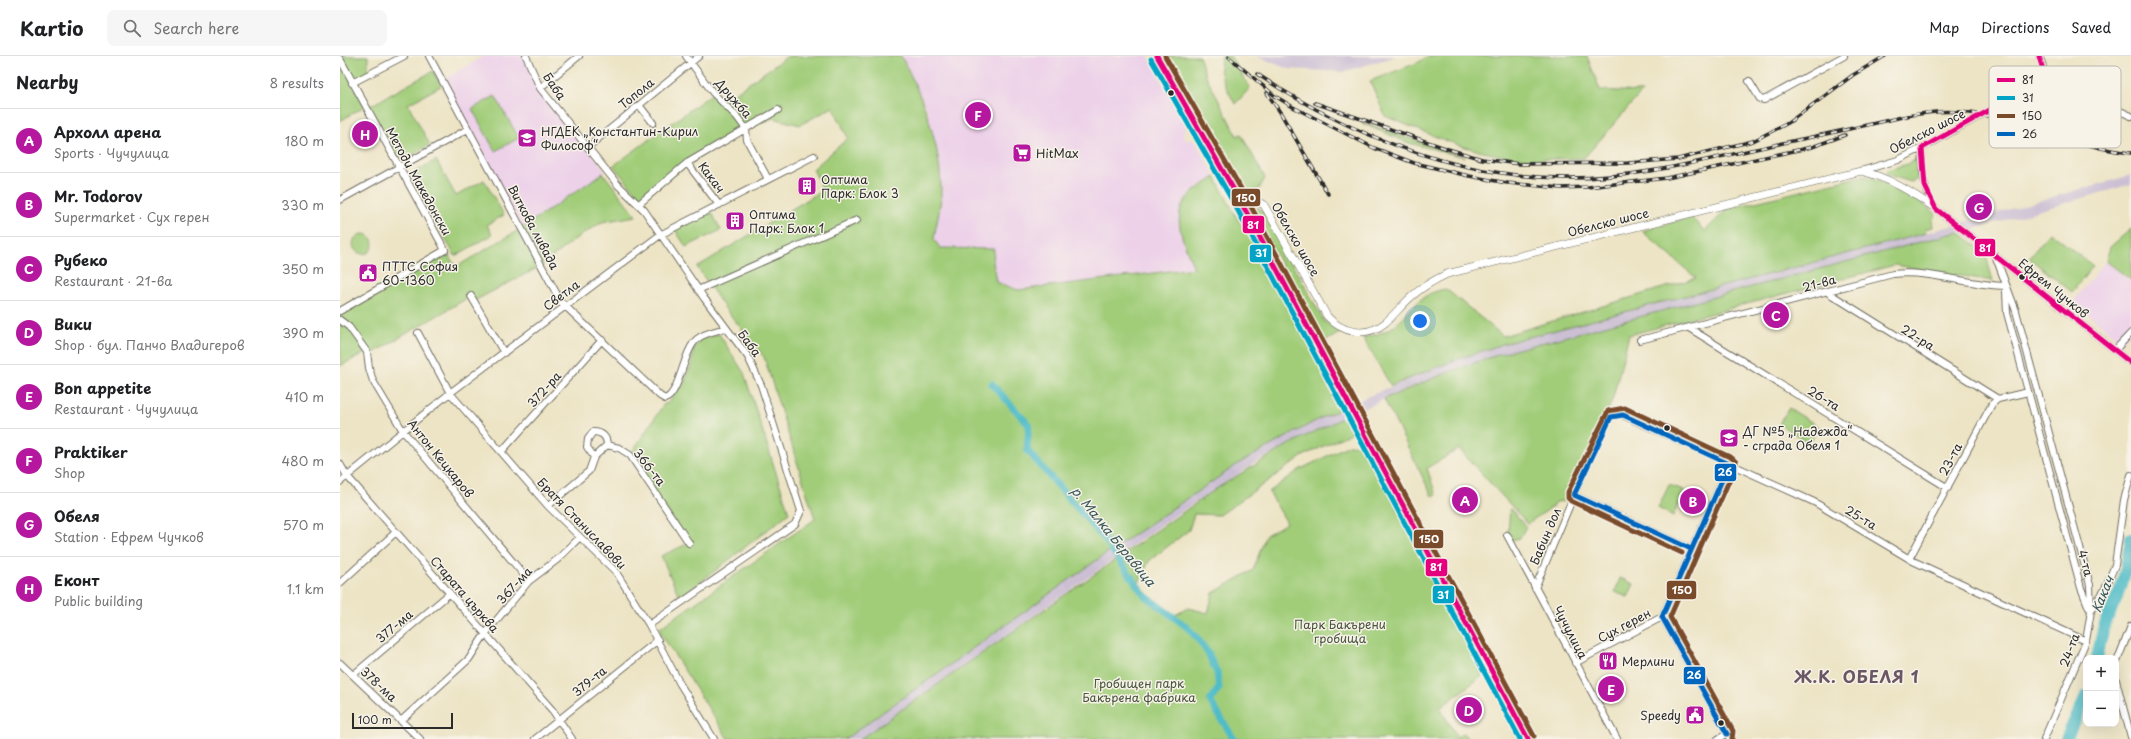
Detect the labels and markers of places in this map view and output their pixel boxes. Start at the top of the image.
unlabelled marker [1166,88,1176,98]
pin: F [965,100,991,130]
pin: H [352,119,378,149]
place label: НГДЕК „Константин-Кирил Философ“ [541,122,698,154]
school or university icon: НГДЕК „Константин-Кирил Философ“ [516,127,538,149]
supermarket icon: HitMax [1011,142,1033,164]
place label: HitMax [1036,144,1079,162]
place label: Оптима Парк: Блок 3 [821,170,899,202]
building icon: Оптима Парк: Блок 3 [796,175,818,197]
pin: G [1966,192,1992,222]
place label: Оптима Парк: Блок 1 [749,205,824,237]
building icon: Оптима Парк: Блок 1 [724,210,746,232]
place label: ПТТС София 60-1360 [382,257,458,289]
public building icon: ПТТС София 60-1360 [357,262,379,284]
unlabelled marker [2017,272,2027,282]
pin: C [1763,300,1789,330]
place label: ДГ №5 „Надежда“ - сграда Обеля 1 [1742,422,1852,454]
unlabelled marker [1662,423,1672,433]
school or university icon: ДГ №5 „Надежда“ - сграда Обеля 1 [1718,427,1740,449]
pin: A [1452,485,1478,515]
pin: B [1680,486,1706,516]
restaurant icon: Мерлини [1597,650,1619,672]
place label: Мерлини [1622,652,1675,670]
pin: E [1598,674,1624,704]
pin: D [1456,695,1482,725]
public building icon: Speedy [1684,704,1706,726]
place label: Speedy [1640,706,1681,724]
unlabelled marker [1716,718,1726,728]

